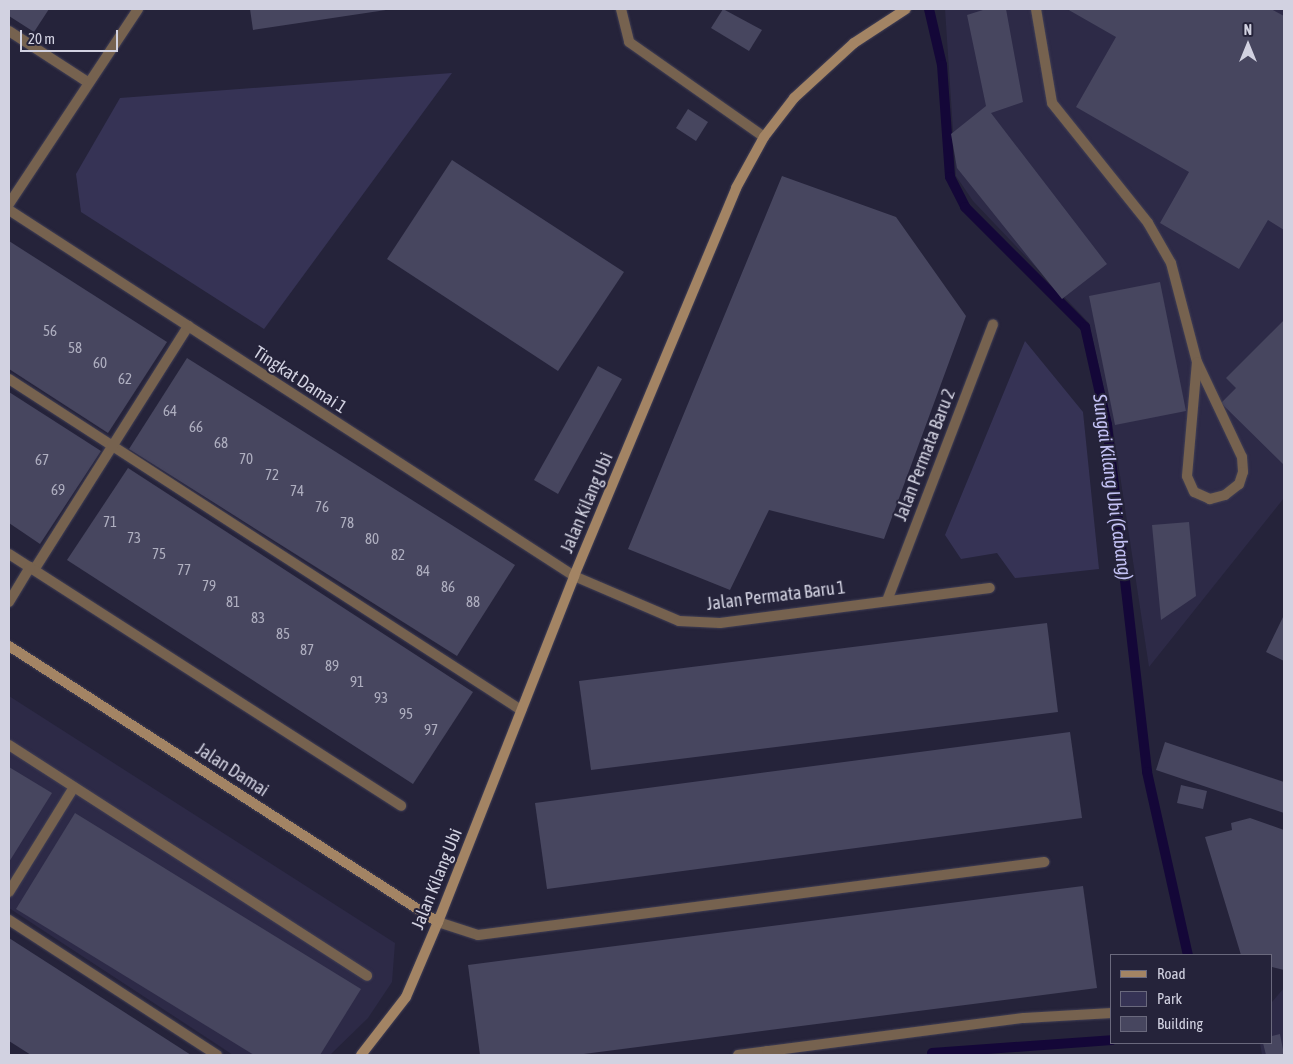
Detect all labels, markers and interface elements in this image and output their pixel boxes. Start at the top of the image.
scale bar [22,20,120,52]
north arrow [1223,20,1273,70]
text: N [1244,22,1252,38]
text: 20 m [28,30,55,47]
house number: 56 [43,322,57,340]
house number: 58 [68,339,82,357]
street label: Tingkat Damai 1 [249,342,351,418]
house number: 60 [93,354,107,372]
house number: 62 [118,370,132,388]
street label: Jalan Permata Baru 2 [890,386,960,524]
water label: Sungai Kilang Ubi (Cabang) [1088,393,1136,581]
house number: 64 [163,402,177,420]
house number: 66 [189,418,203,436]
house number: 68 [214,434,228,452]
house number: 70 [239,450,253,468]
street label: Jalan Kilang Ubi [556,450,618,556]
house number: 67 [35,451,49,469]
house number: 72 [265,466,279,484]
house number: 69 [51,481,65,499]
house number: 74 [290,482,304,500]
house number: 76 [315,498,329,516]
house number: 71 [103,513,117,531]
house number: 78 [340,514,354,532]
house number: 73 [127,529,141,547]
house number: 80 [365,530,379,548]
house number: 75 [152,545,166,563]
house number: 82 [391,546,405,564]
house number: 77 [177,561,191,579]
house number: 84 [416,562,430,580]
house number: 79 [202,577,216,595]
street label: Jalan Permata Baru 1 [705,577,847,615]
house number: 86 [441,578,455,596]
house number: 81 [226,593,240,611]
house number: 88 [466,593,480,611]
house number: 83 [251,609,265,627]
house number: 85 [276,625,290,643]
house number: 87 [300,641,314,659]
house number: 89 [325,657,339,675]
house number: 91 [350,673,364,691]
house number: 93 [374,689,388,707]
house number: 95 [399,705,413,723]
house number: 97 [424,721,438,739]
street label: Jalan Damai [192,739,272,801]
street label: Jalan Kilang Ubi [407,825,467,933]
legend [1110,954,1273,1044]
text: Road [1157,965,1186,982]
text: Park [1157,990,1182,1007]
text: Building [1157,1015,1203,1032]

